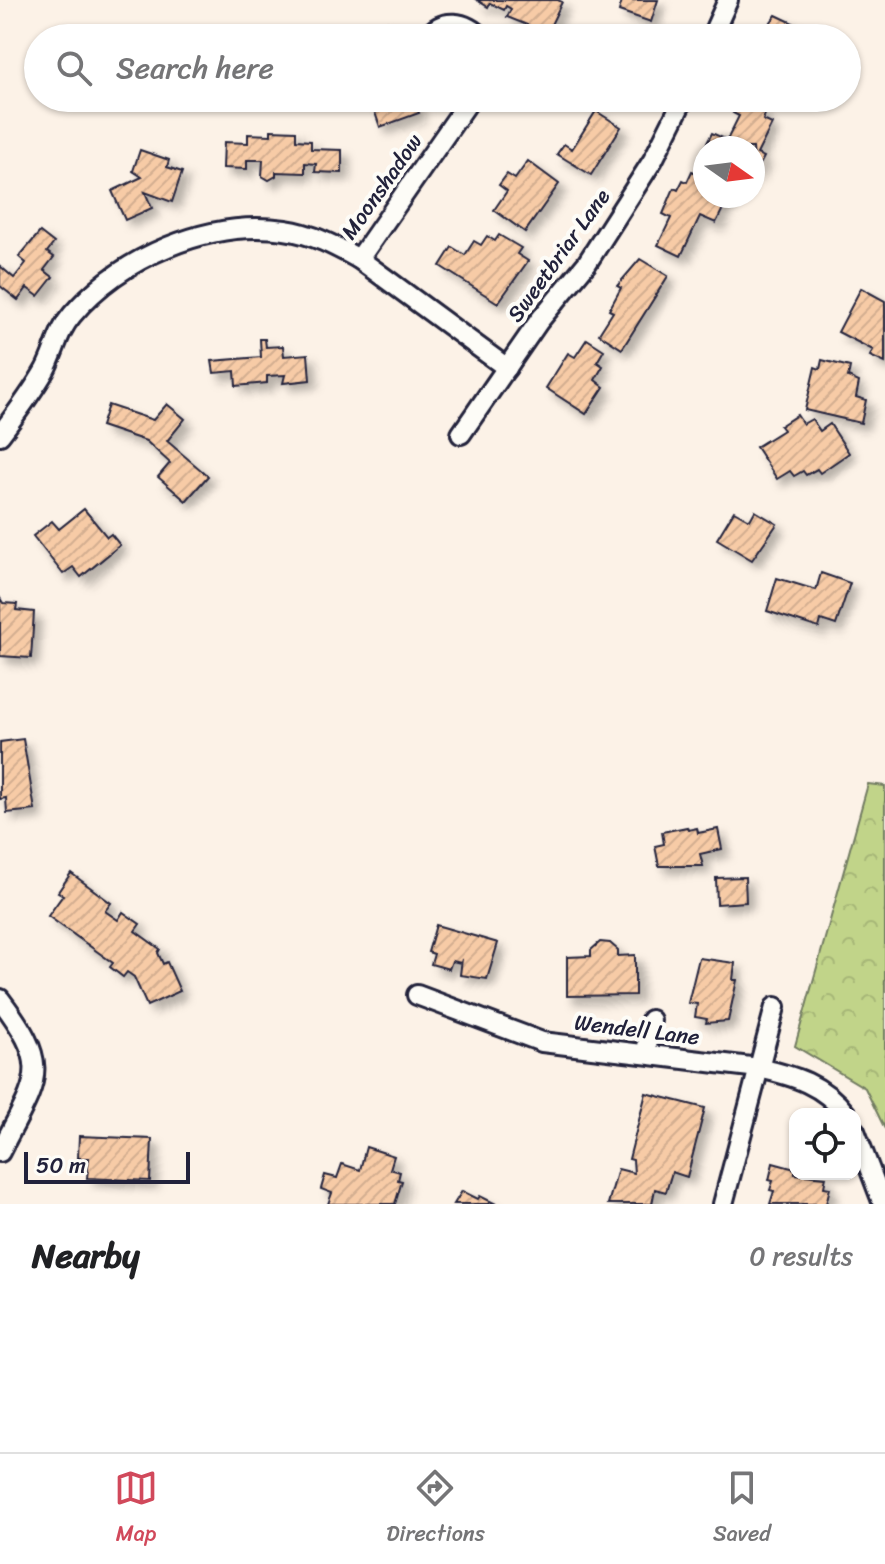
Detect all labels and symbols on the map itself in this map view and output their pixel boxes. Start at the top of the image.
street label: Moonshadow [330,125,433,248]
north arrow [693,136,765,208]
street label: Sweetbriar Lane [496,180,621,331]
street label: Wendell Lane [572,1002,702,1057]
scale bar [24,1148,190,1184]

